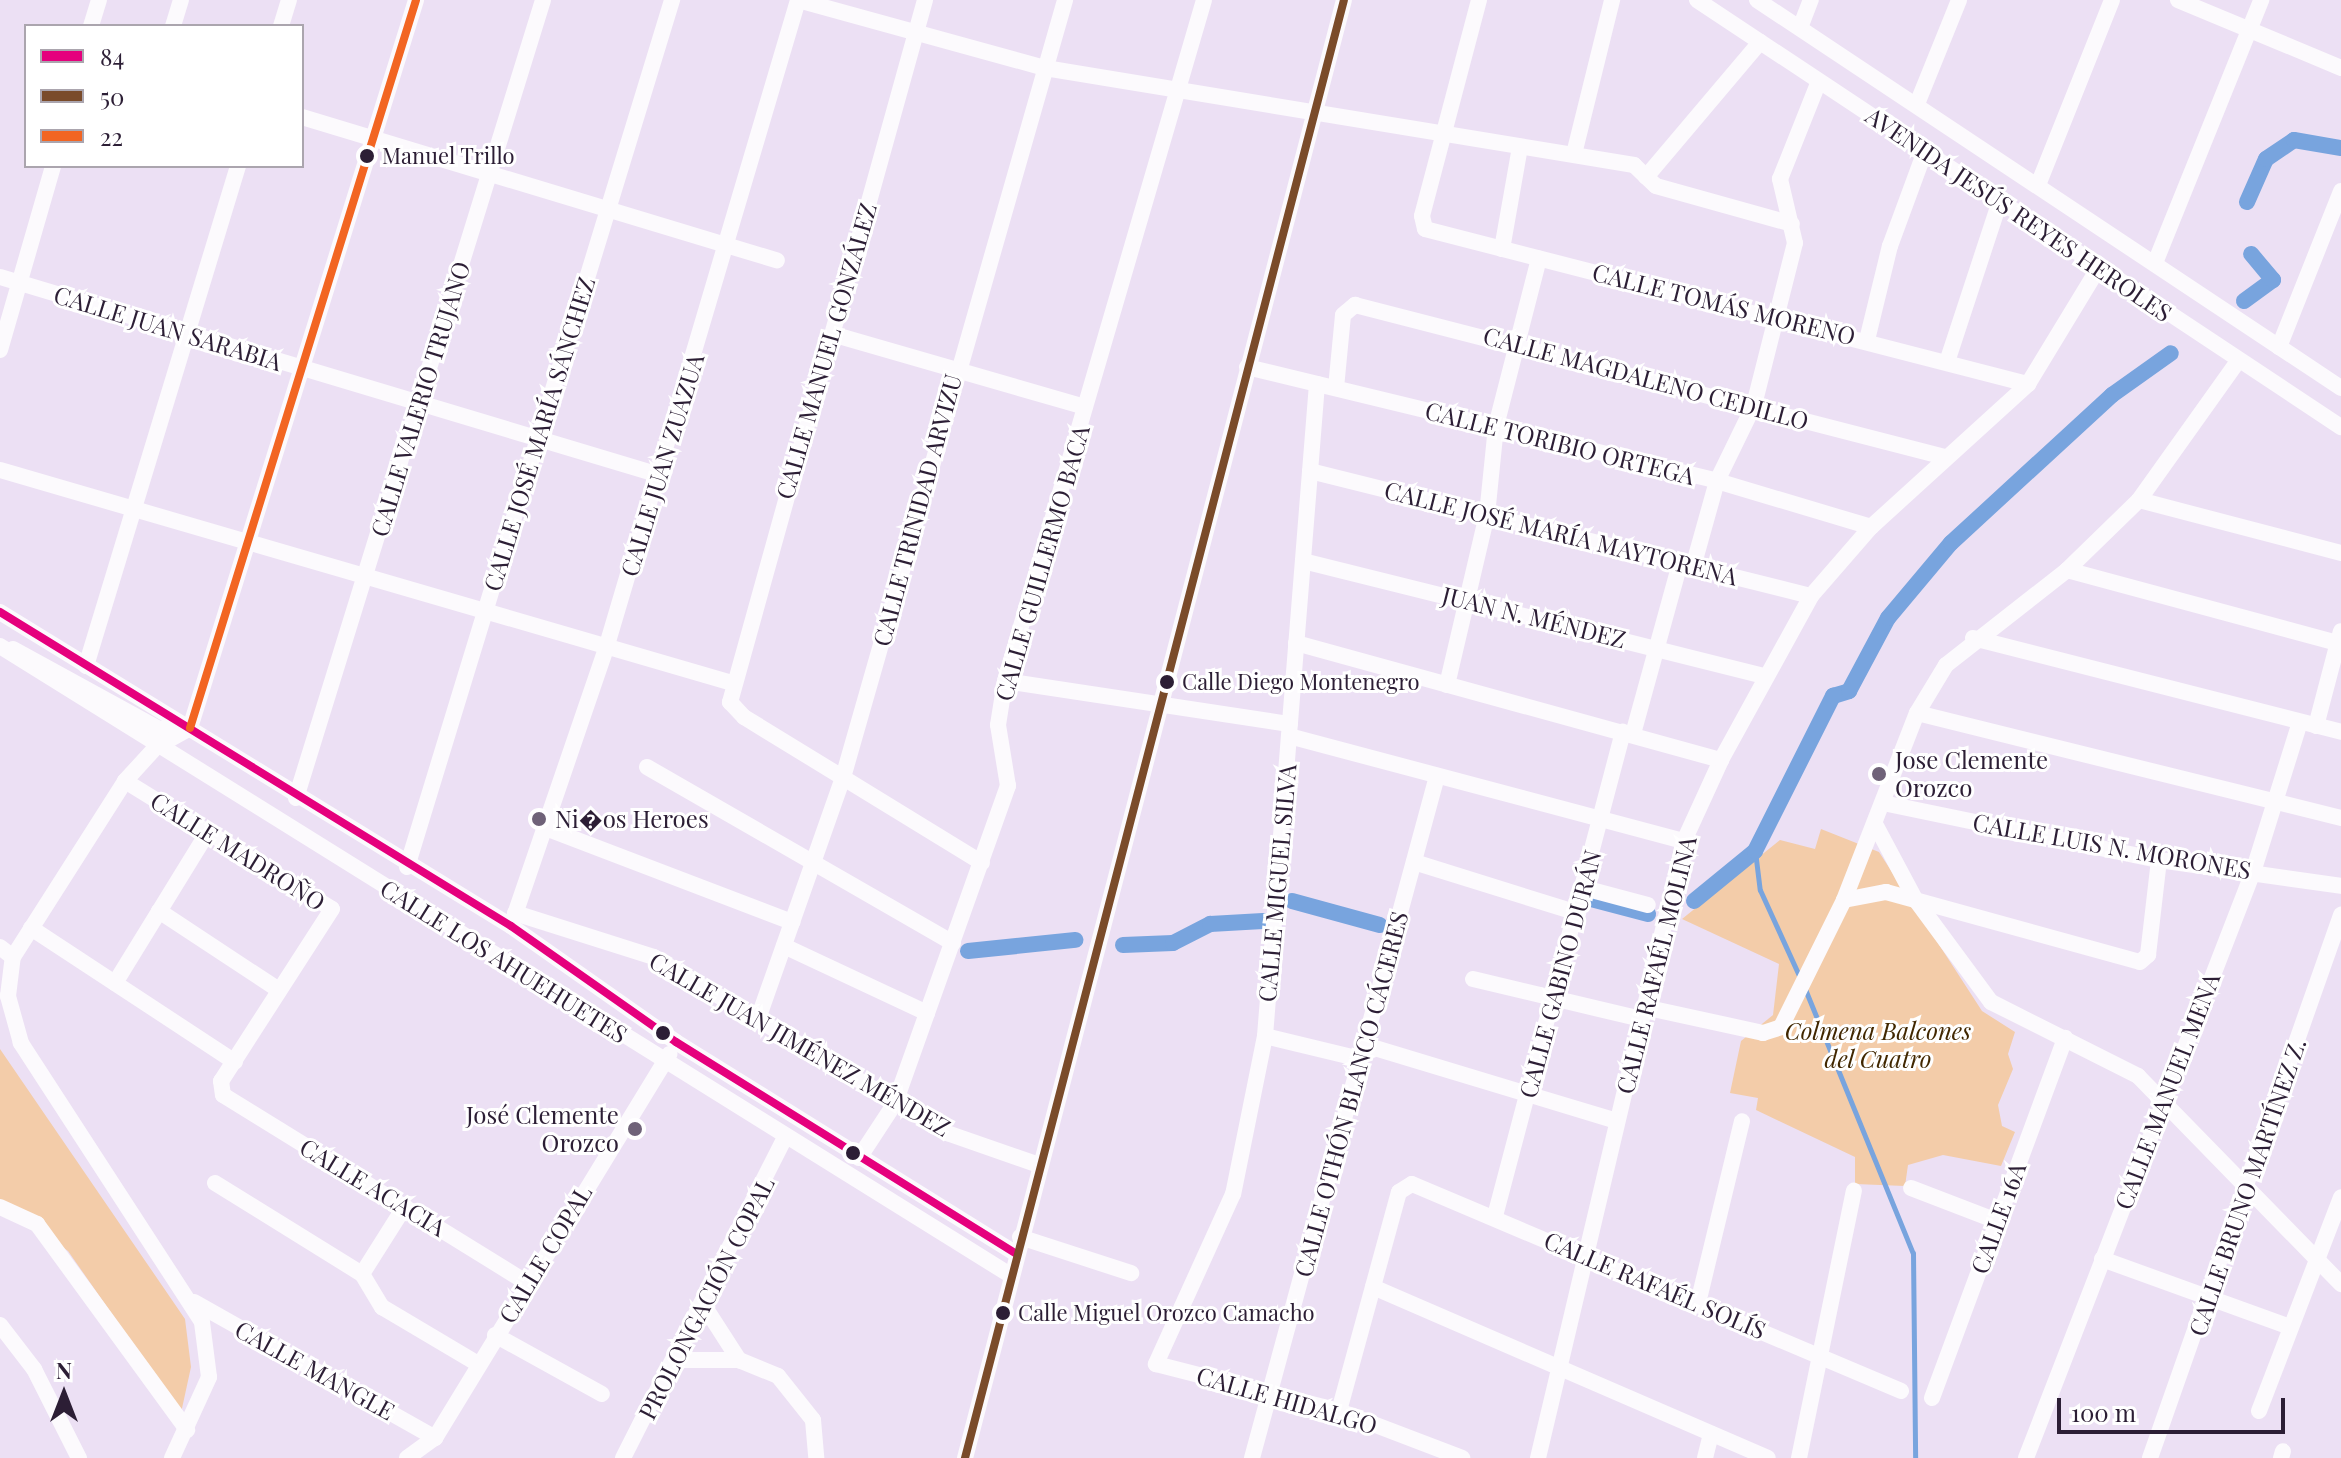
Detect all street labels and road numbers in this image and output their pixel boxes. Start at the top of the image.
street label: AVENIDA JESÚS REYES HEROLES [1861,101,2177,327]
street label: CALLE MANUEL GONZÁLEZ [770,200,882,502]
street label: CALLE VALERIO TRUJANO [364,257,476,541]
street label: CALLE TOMÁS MORENO [1589,257,1859,351]
street label: CALLE JOSÉ MARÍA SÁNCHEZ [477,273,601,595]
street label: CALLE JUAN SARABIA [51,280,285,376]
street label: CALLE MAGDALENO CEDILLO [1480,321,1812,435]
street label: CALLE JUAN ZUAZUA [614,350,710,580]
street label: CALLE TRINIDAD ARVIZU [867,370,967,650]
street label: CALLE TORIBIO ORTEGA [1422,396,1698,490]
street label: CALLE GUILLERMO BACA [989,422,1095,704]
street label: CALLE JOSÉ MARÍA MAYTORENA [1381,475,1741,591]
street label: JUAN N. MÉNDEZ [1439,580,1629,654]
street label: CALLE MIGUEL SILVA [1252,763,1302,1003]
street label: CALLE MADROÑO [145,786,331,916]
street label: CALLE LUIS N. MORONES [1971,807,2253,885]
street label: CALLE RAFAÉL MOLINA [1610,833,1702,1097]
street label: CALLE GABINO DURÁN [1513,847,1607,1101]
street label: CALLE LOS AHUEHUETES [375,873,633,1049]
street label: CALLE OTHÓN BLANCO CÁCERES [1288,908,1414,1280]
street label: CALLE JUAN JIMÉNEZ MÉNDEZ [644,946,956,1142]
street label: CALLE MANUEL MENA [2109,969,2225,1213]
street label: CALLE BRUNO MARTÍNEZ Z. [2182,1034,2312,1340]
street label: CALLE ACACIA [294,1132,452,1242]
street label: CALLE 16A [1965,1158,2031,1278]
street label: PROLONGACIÓN COPAL [632,1172,780,1424]
street label: CALLE COPAL [493,1180,597,1328]
street label: CALLE RAFAÉL SOLÍS [1540,1225,1770,1345]
street label: CALLE MANGLE [230,1314,400,1426]
street label: CALLE HIDALGO [1193,1360,1381,1440]

